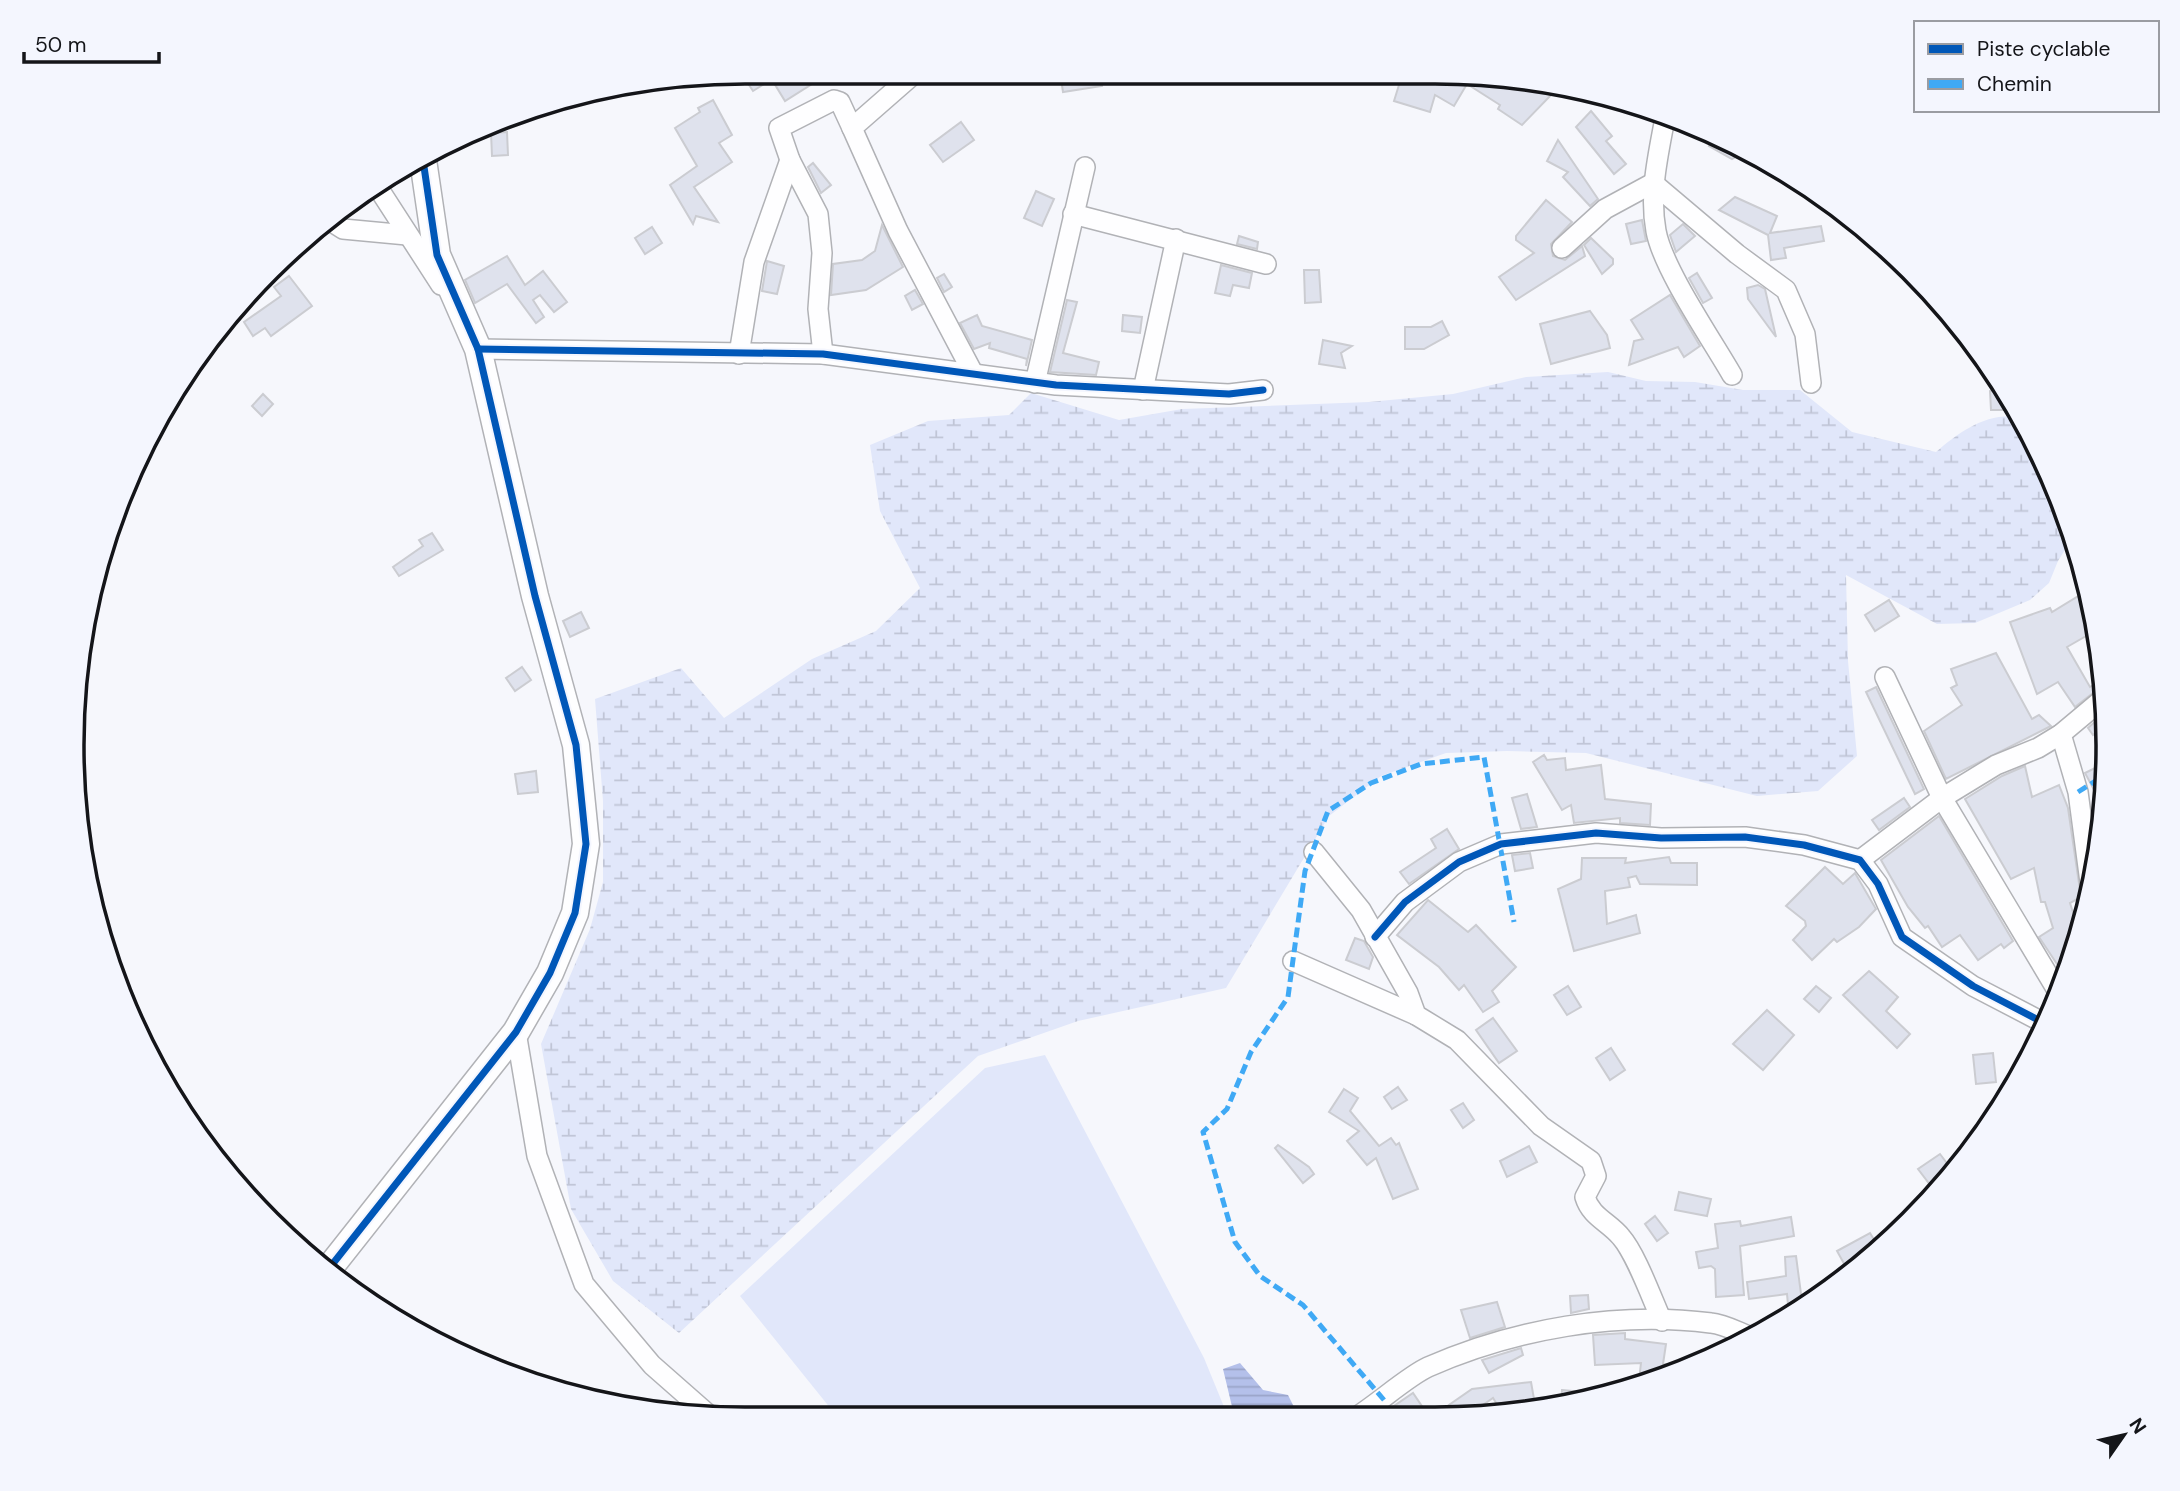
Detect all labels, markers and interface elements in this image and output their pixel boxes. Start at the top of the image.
scale bar [24,21,159,65]
legend [1914,21,2159,112]
text: 50 m [35,31,86,59]
text: Piste cyclable [1977,35,2110,63]
text: Chemin [1977,70,2052,98]
north arrow [2089,1400,2159,1470]
text: N [2123,1413,2152,1439]

